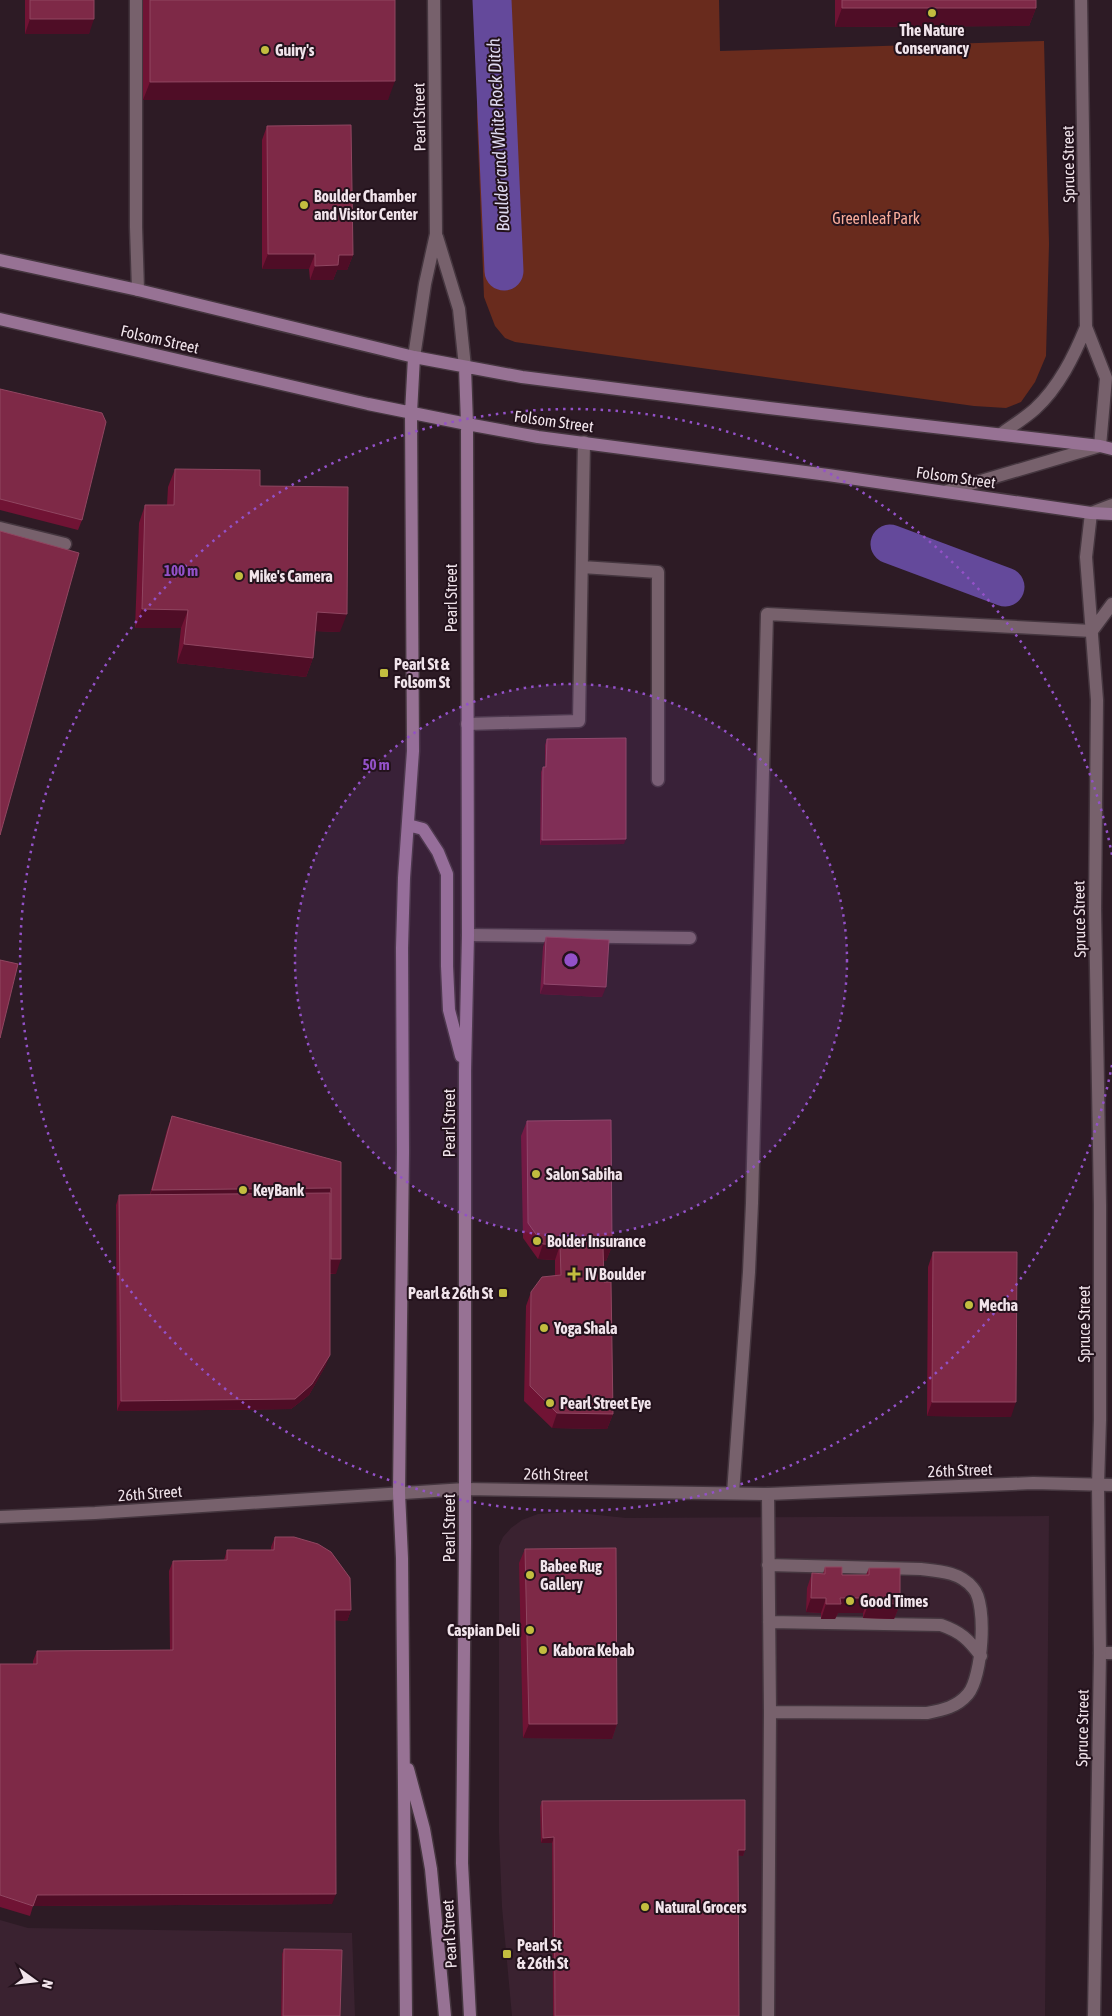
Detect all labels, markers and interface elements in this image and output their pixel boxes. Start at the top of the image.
marker: The Nature Conservancy [926,7,938,19]
place label: The Nature Conservancy [895,21,970,57]
water label: Boulder and White Rock Ditch [482,38,514,232]
place label: Guiry's [275,41,315,59]
marker: Guiry's [259,44,271,56]
street label: Pearl Street [409,82,429,151]
street label: Spruce Street [1058,125,1079,203]
place label: Boulder Chamber and Visitor Center [314,187,418,223]
marker: Boulder Chamber and Visitor Center [298,199,310,211]
park label: Greenleaf Park [832,209,920,227]
street label: Folsom Street [119,321,201,357]
street label: Folsom Street [513,407,595,436]
street label: Folsom Street [915,463,997,492]
text: 100 m [164,562,198,579]
street label: Pearl Street [442,563,460,632]
place label: Mike's Camera [249,567,333,585]
marker: Mike's Camera [233,570,245,582]
place label: Pearl St & Folsom St [394,655,450,691]
marker: Pearl St & Folsom St [378,667,390,679]
text: 50 m [363,756,390,773]
street label: Spruce Street [1069,880,1090,958]
centre of rings [562,951,580,969]
street label: Pearl Street [440,1088,458,1157]
place label: Salon Sabiha [546,1165,622,1183]
marker: Salon Sabiha [530,1168,542,1180]
place label: KeyBank [253,1181,305,1199]
marker: KeyBank [237,1184,249,1196]
place label: Bolder Insurance [547,1232,646,1250]
marker: Bolder Insurance [531,1235,543,1247]
place label: IV Boulder [585,1265,646,1283]
marker: IV Boulder [567,1267,581,1281]
place label: Pearl & 26th St [408,1284,493,1302]
street label: Spruce Street [1075,1285,1094,1363]
marker: Pearl & 26th St [497,1287,509,1299]
place label: Mecha [979,1296,1018,1314]
marker: Mecha [963,1299,975,1311]
place label: Yoga Shala [553,1319,617,1337]
marker: Yoga Shala [538,1322,550,1334]
place label: Pearl Street Eye [560,1394,651,1412]
marker: Pearl Street Eye [544,1397,556,1409]
street label: 26th Street [927,1460,993,1480]
street label: 26th Street [523,1464,589,1484]
street label: 26th Street [117,1482,183,1504]
street label: Pearl Street [440,1493,458,1562]
place label: Babee Rug Gallery [540,1557,602,1593]
marker: Babee Rug Gallery [524,1569,536,1581]
place label: Good Times [860,1592,928,1610]
marker: Good Times [844,1595,856,1607]
place label: Caspian Deli [447,1621,520,1639]
marker: Caspian Deli [524,1624,536,1636]
place label: Kabora Kebab [553,1641,635,1659]
marker: Kabora Kebab [537,1644,549,1656]
street label: Spruce Street [1072,1689,1093,1767]
place label: Natural Grocers [655,1898,747,1916]
street label: Pearl Street [438,1899,460,1969]
marker: Natural Grocers [639,1901,651,1913]
place label: Pearl St & 26th St [517,1936,569,1972]
marker: Pearl St & 26th St [501,1948,513,1960]
north arrow [10,1956,60,2006]
text: N [39,1978,56,1990]

